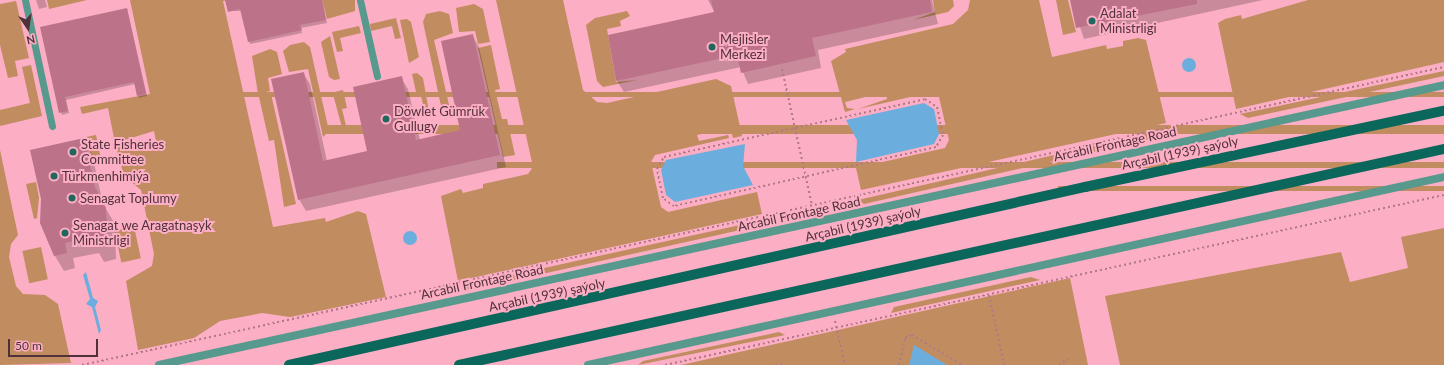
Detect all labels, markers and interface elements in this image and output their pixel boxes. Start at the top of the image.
place label: Adalat Ministrligi [1100,6,1157,37]
north arrow [8,8,48,48]
marker: Adalat Ministrligi [1087,16,1097,26]
place label: Mejlisler Merkezi [720,32,768,63]
text: N [25,33,36,47]
marker: Mejlisler Merkezi [707,42,717,52]
place label: Döwlet Gümrük Gullugy [394,104,485,135]
marker: Döwlet Gümrük Gullugy [381,114,391,124]
street label: Arcabil Frontage Road [1052,123,1178,165]
street label: Arçabil (1939) şaýoly [1120,133,1240,173]
place label: State Fisheries Committee [81,137,164,168]
marker: State Fisheries Committee [68,147,78,157]
place label: Türkmenhimiýa [62,168,149,184]
marker: Türkmenhimiýa [49,171,59,181]
place label: Senagat Toplumy [80,190,177,206]
marker: Senagat Toplumy [67,193,77,203]
street label: Arcabil Frontage Road [736,193,862,235]
street label: Arçabil (1939) şaýoly [803,203,923,245]
place label: Senagat we Aragatnaşyk Ministrligi [73,218,212,249]
marker: Senagat we Aragatnaşyk Ministrligi [60,228,70,238]
street label: Arcabil Frontage Road [419,261,545,303]
street label: Arçabil (1939) şaýoly [487,275,607,315]
scale bar [10,331,100,357]
text: 50 m [15,338,42,353]

